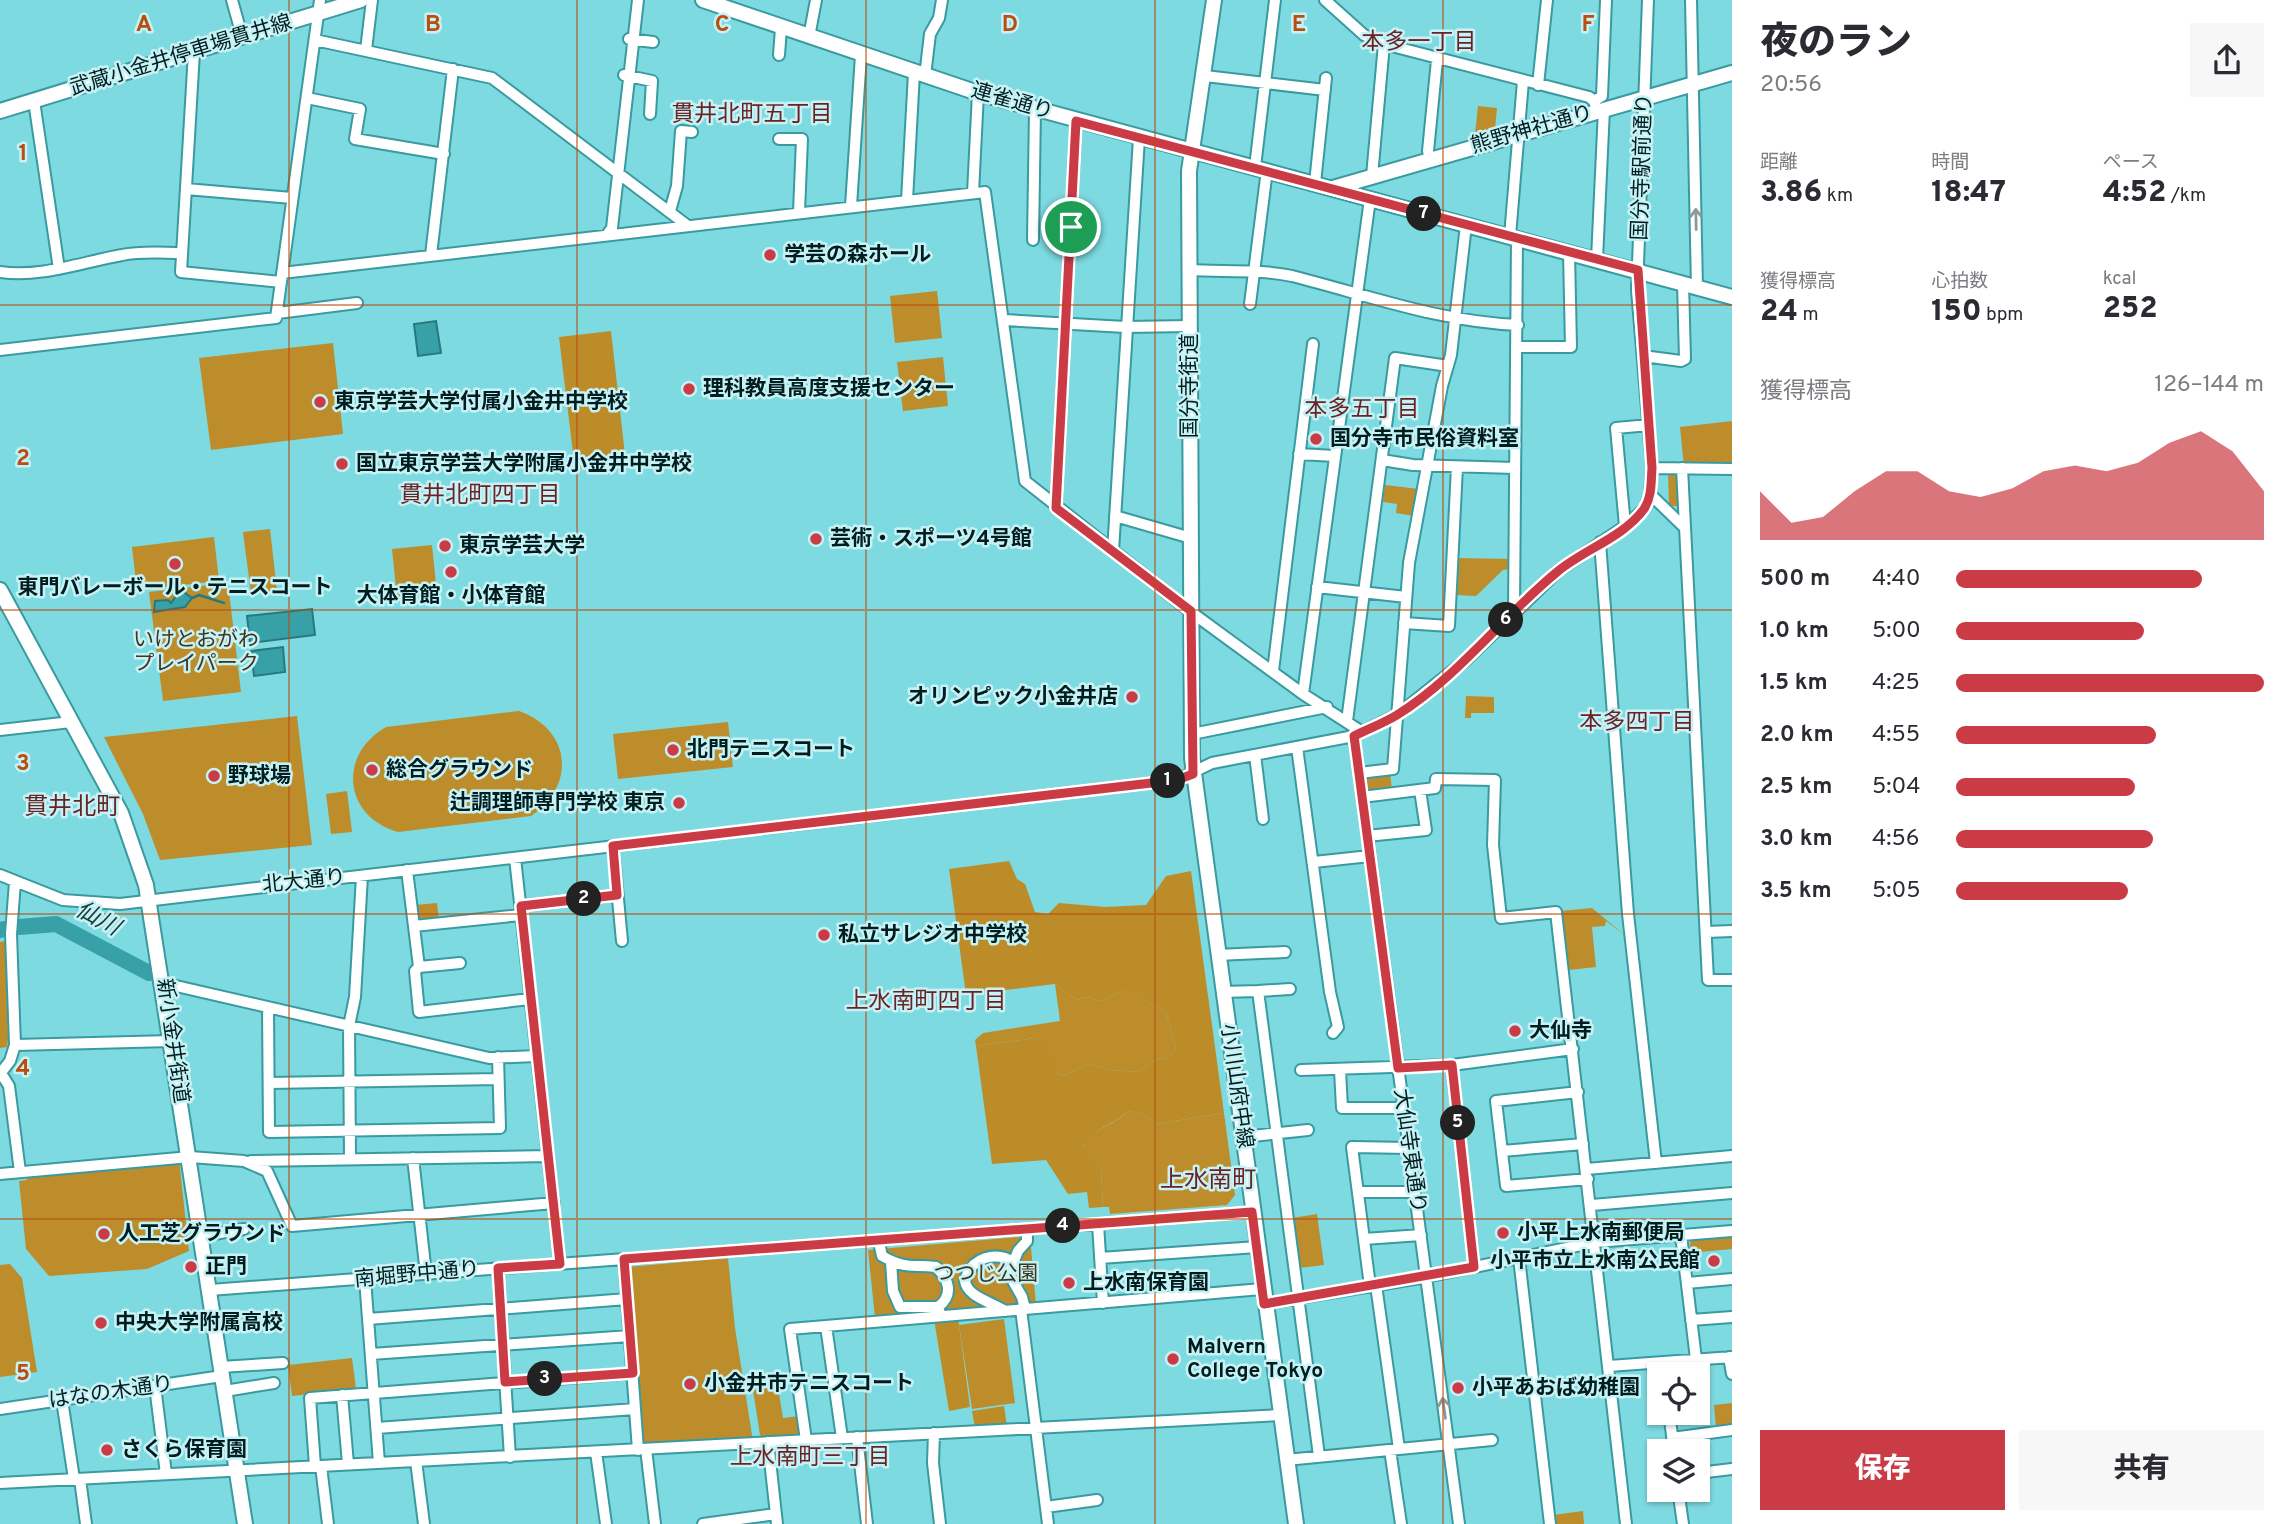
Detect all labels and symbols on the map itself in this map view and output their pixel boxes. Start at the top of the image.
street label: 武蔵小金井停車場貫井線 [67,9,295,103]
text: A [136,11,152,40]
text: B [425,11,441,40]
text: C [715,11,729,40]
text: D [1002,11,1018,40]
text: E [1292,11,1306,40]
text: F [1581,11,1595,40]
district label: 本多一丁目 [1362,29,1477,58]
street label: 連雀通り [968,77,1056,127]
street label: 国分寺駅前通り [1627,93,1659,241]
street label: 熊野神社通り [1468,100,1596,160]
district label: 貫井北町五丁目 [672,101,833,130]
text: 1 [18,140,28,169]
pin: 7 [1406,196,1442,232]
pin [1041,197,1101,257]
one-way arrow [1689,208,1703,231]
place label: 学芸の森ホール [784,242,931,269]
marker: 学芸の森ホール [762,247,778,263]
street label: 国分寺街道 [1177,334,1204,439]
place label: 理科教員高度支援センター [703,376,955,403]
marker: 理科教員高度支援センター [681,381,697,397]
place label: 東京学芸大学付属小金井中学校 [334,389,628,416]
marker: 東京学芸大学付属小金井中学校 [312,394,328,410]
district label: 本多五丁目 [1305,396,1420,425]
place label: 国分寺市民俗資料室 [1330,426,1519,453]
marker: 国分寺市民俗資料室 [1308,431,1324,447]
text: 2 [16,445,30,474]
place label: 国立東京学芸大学附属小金井中学校 [356,451,692,478]
marker: 国立東京学芸大学附属小金井中学校 [334,456,350,472]
district label: 貫井北町四丁目 [400,482,561,511]
place label: 芸術・スポーツ4号館 [830,526,1032,553]
marker: 芸術・スポーツ4号館 [808,531,824,547]
place label: 東京学芸大学 [459,533,585,560]
marker: 東京学芸大学 [437,538,453,554]
marker: 東門バレーボール・テニスコート [167,556,183,572]
marker: 大体育館・小体育館 [443,564,459,580]
place label: 東門バレーボール・テニスコート [18,575,333,602]
place label: 大体育館・小体育館 [357,583,546,610]
pin: 6 [1488,602,1524,638]
park label: いけとおがわ プレイパーク [133,627,259,678]
place label: オリンピック小金井店 [908,684,1118,711]
marker: オリンピック小金井店 [1124,689,1140,705]
district label: 本多四丁目 [1580,709,1695,738]
place label: 北門テニスコート [687,737,855,764]
marker: 北門テニスコート [665,742,681,758]
text: 3 [16,750,30,779]
place label: 総合グラウンド [386,757,533,784]
marker: 総合グラウンド [364,762,380,778]
place label: 野球場 [228,763,291,790]
pin: 1 [1150,764,1186,798]
marker: 野球場 [206,768,222,784]
place label: 辻調理師専門学校 東京 [450,790,665,817]
district label: 貫井北町 [24,793,120,823]
marker: 辻調理師専門学校 東京 [671,795,687,811]
street label: 北大通り [261,864,347,900]
pin: 2 [566,881,602,916]
water label: 仙川 [70,896,127,945]
place label: 私立サレジオ中学校 [838,922,1027,949]
marker: 私立サレジオ中学校 [816,927,832,943]
street label: 新小金井街道 [150,977,194,1105]
district label: 上水南町四丁目 [846,988,1007,1017]
place label: 大仙寺 [1529,1018,1592,1045]
street label: 小川山府中線 [1214,1022,1258,1150]
marker: 大仙寺 [1507,1023,1523,1039]
text: 4 [16,1055,30,1084]
street label: 大仙寺東通り [1387,1087,1431,1215]
pin: 5 [1440,1106,1476,1140]
district label: 上水南町 [1160,1166,1256,1196]
pin: 4 [1046,1208,1080,1244]
place label: 小平上水南郵便局 [1517,1220,1685,1247]
place label: 人工芝グラウンド [118,1221,286,1248]
marker: 小平上水南郵便局 [1495,1225,1511,1241]
marker: 人工芝グラウンド [96,1226,112,1242]
place label: 小平市立上水南公民館 [1490,1248,1700,1275]
marker: 小平市立上水南公民館 [1706,1253,1722,1269]
place label: 正門 [205,1254,247,1281]
street label: 南堀野中通り [353,1256,481,1294]
marker: 正門 [183,1259,199,1275]
park label: つつじ公園 [934,1261,1039,1288]
place label: 上水南保育園 [1083,1270,1209,1297]
marker: 上水南保育園 [1061,1275,1077,1291]
place label: 中央大学附属高校 [115,1310,283,1337]
marker: 中央大学附属高校 [93,1315,109,1331]
place label: Malvern College Tokyo [1187,1334,1323,1385]
marker: Malvern College Tokyo [1165,1351,1181,1367]
text: 5 [16,1360,30,1389]
pin: 3 [528,1362,562,1396]
street label: はなの木通り [47,1371,175,1415]
place label: 小金井市テニスコート [704,1371,914,1398]
place label: 小平あおば幼稚園 [1472,1375,1640,1402]
marker: 小金井市テニスコート [682,1376,698,1392]
marker: 小平あおば幼稚園 [1450,1380,1466,1396]
one-way arrow [1437,1397,1450,1420]
place label: さくら保育園 [121,1437,247,1464]
marker: さくら保育園 [99,1442,115,1458]
district label: 上水南町三丁目 [730,1444,891,1473]

